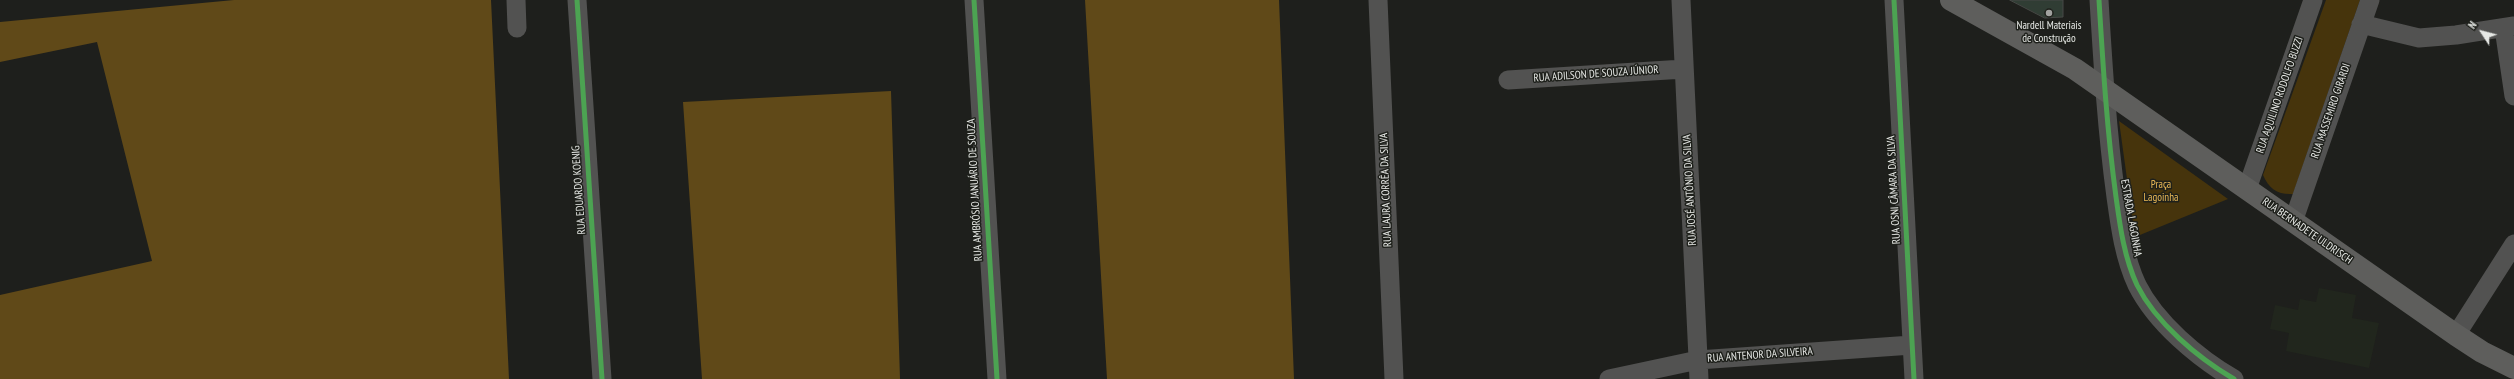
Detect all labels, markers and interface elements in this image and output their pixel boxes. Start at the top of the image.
marker: Nardell Materiais de Construção [2044,8,2054,18]
north arrow [2462,12,2502,52]
text: N [2465,18,2480,31]
place label: Nardell Materiais de Construção [2017,19,2081,45]
street label: RUA AQUILINO RODOLFO BUZZI [2254,35,2306,155]
street label: RUA MASSEMIRO GIRARDI [2309,62,2353,160]
street label: RUA ADILSON DE SOUZA JÚNIOR [1533,63,1659,85]
street label: RUA AMBRÓSIO JANUÁRIO DE SOUZA [965,118,985,262]
street label: RUA LAURA CORRÊA DA SILVA [1377,133,1395,247]
street label: RUA JOSÉ ANTÔNIO DA SILVA [1680,134,1700,246]
street label: RUA OSNI CÂMARA DA SILVA [1885,135,1903,245]
street label: RUA EDUARDO KOENIG [569,145,589,235]
street label: ESTRADA LAGOINHA [2118,178,2144,258]
park label: Praça Lagoinha [2144,178,2178,204]
street label: RUA BERNADETE ULDRISCH [2259,195,2355,267]
street label: RUA ANTENOR DA SILVEIRA [1707,345,1813,365]

